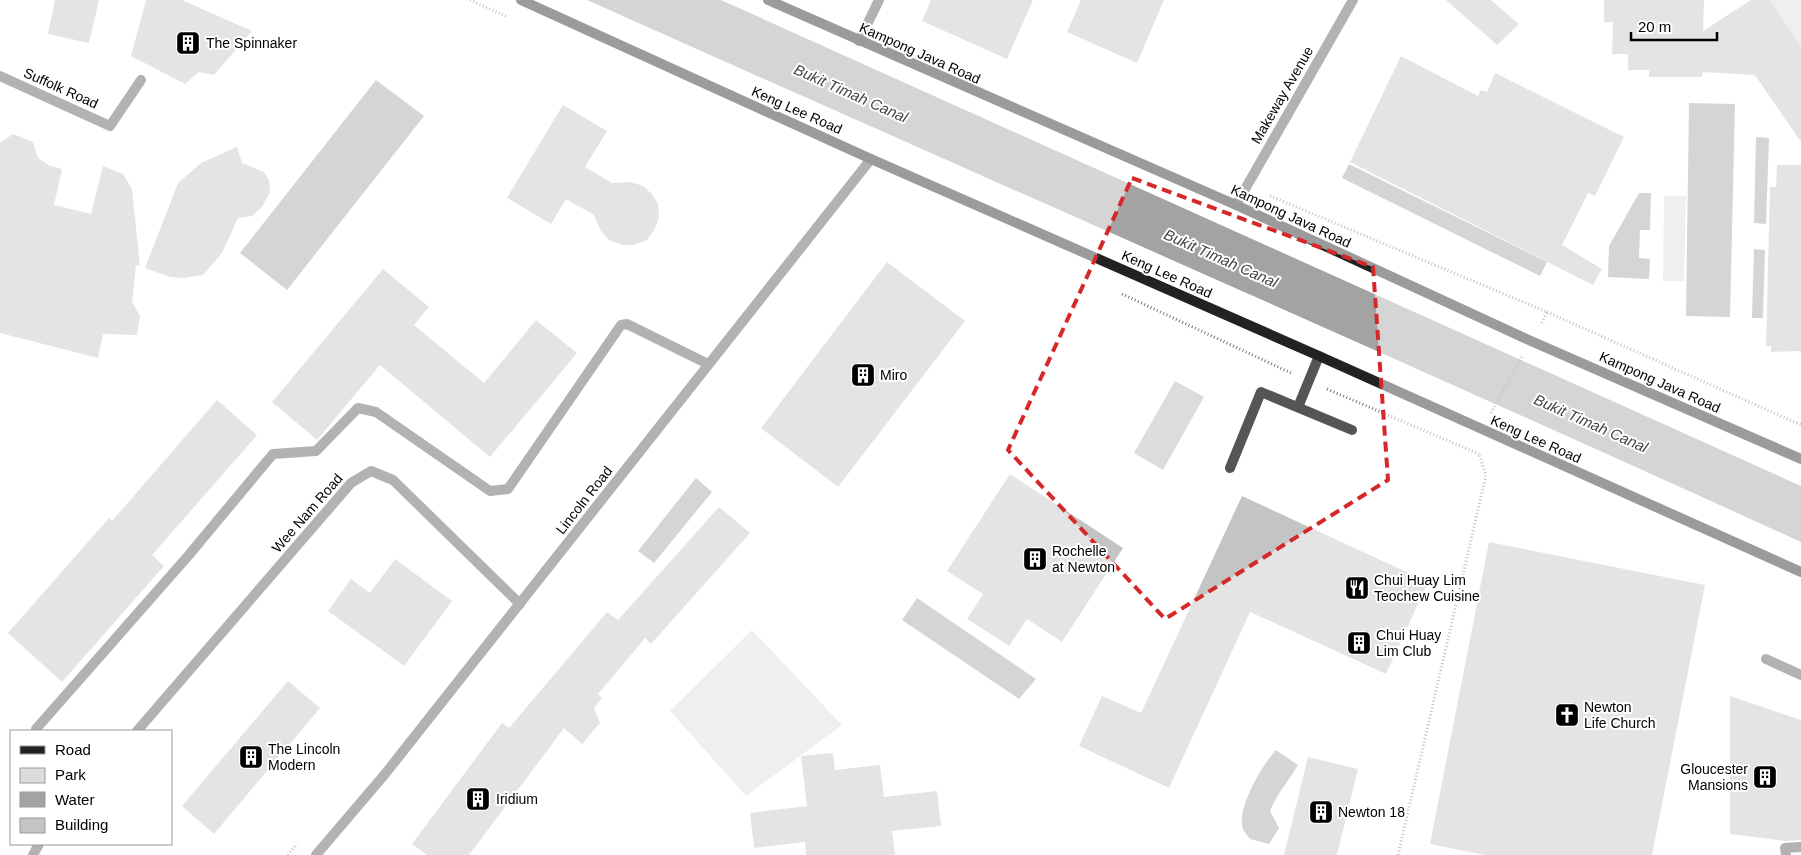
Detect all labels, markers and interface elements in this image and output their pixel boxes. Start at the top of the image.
scale bar [1631,10,1717,42]
text: 20 m [1638,18,1671,35]
street label: Kampong Java Road [857,19,983,87]
building icon: The Spinnaker [175,30,201,56]
place label: The Spinnaker [206,35,297,51]
street label: Makeway Avenue [1248,43,1316,146]
water label: Bukit Timah Canal [792,60,911,126]
street label: Suffolk Road [21,64,101,112]
street label: Keng Lee Road [749,83,845,137]
street label: Kampong Java Road [1228,181,1354,251]
water label: Bukit Timah Canal [1162,225,1281,291]
street label: Keng Lee Road [1119,247,1215,301]
street label: Kampong Java Road [1597,348,1723,416]
building icon: Miro [850,362,876,388]
place label: Miro [880,367,907,383]
water label: Bukit Timah Canal [1532,390,1651,456]
street label: Keng Lee Road [1488,412,1584,466]
street label: Lincoln Road [553,463,615,537]
street label: Wee Nam Road [268,470,346,556]
place label: Rochelle at Newton [1052,543,1115,575]
building icon: Rochelle at Newton [1022,546,1048,572]
place label: Chui Huay Lim Teochew Cuisine [1374,572,1480,604]
restaurant icon: Chui Huay Lim Teochew Cuisine [1344,575,1370,601]
place label: Chui Huay Lim Club [1376,627,1441,659]
building icon: Chui Huay Lim Club [1346,630,1372,656]
place label: Newton Life Church [1584,699,1656,731]
church icon: Newton Life Church [1554,702,1580,728]
legend [10,730,172,845]
text: Road [55,741,91,758]
place label: The Lincoln Modern [268,741,340,773]
building icon: The Lincoln Modern [238,744,264,770]
place label: Gloucester Mansions [1680,761,1748,793]
building icon: Gloucester Mansions [1752,764,1778,790]
text: Park [55,766,86,783]
building icon: Iridium [465,786,491,812]
text: Water [55,791,94,808]
place label: Iridium [496,791,538,807]
building icon: Newton 18 [1308,799,1334,825]
place label: Newton 18 [1338,804,1405,820]
text: Building [55,816,108,833]

